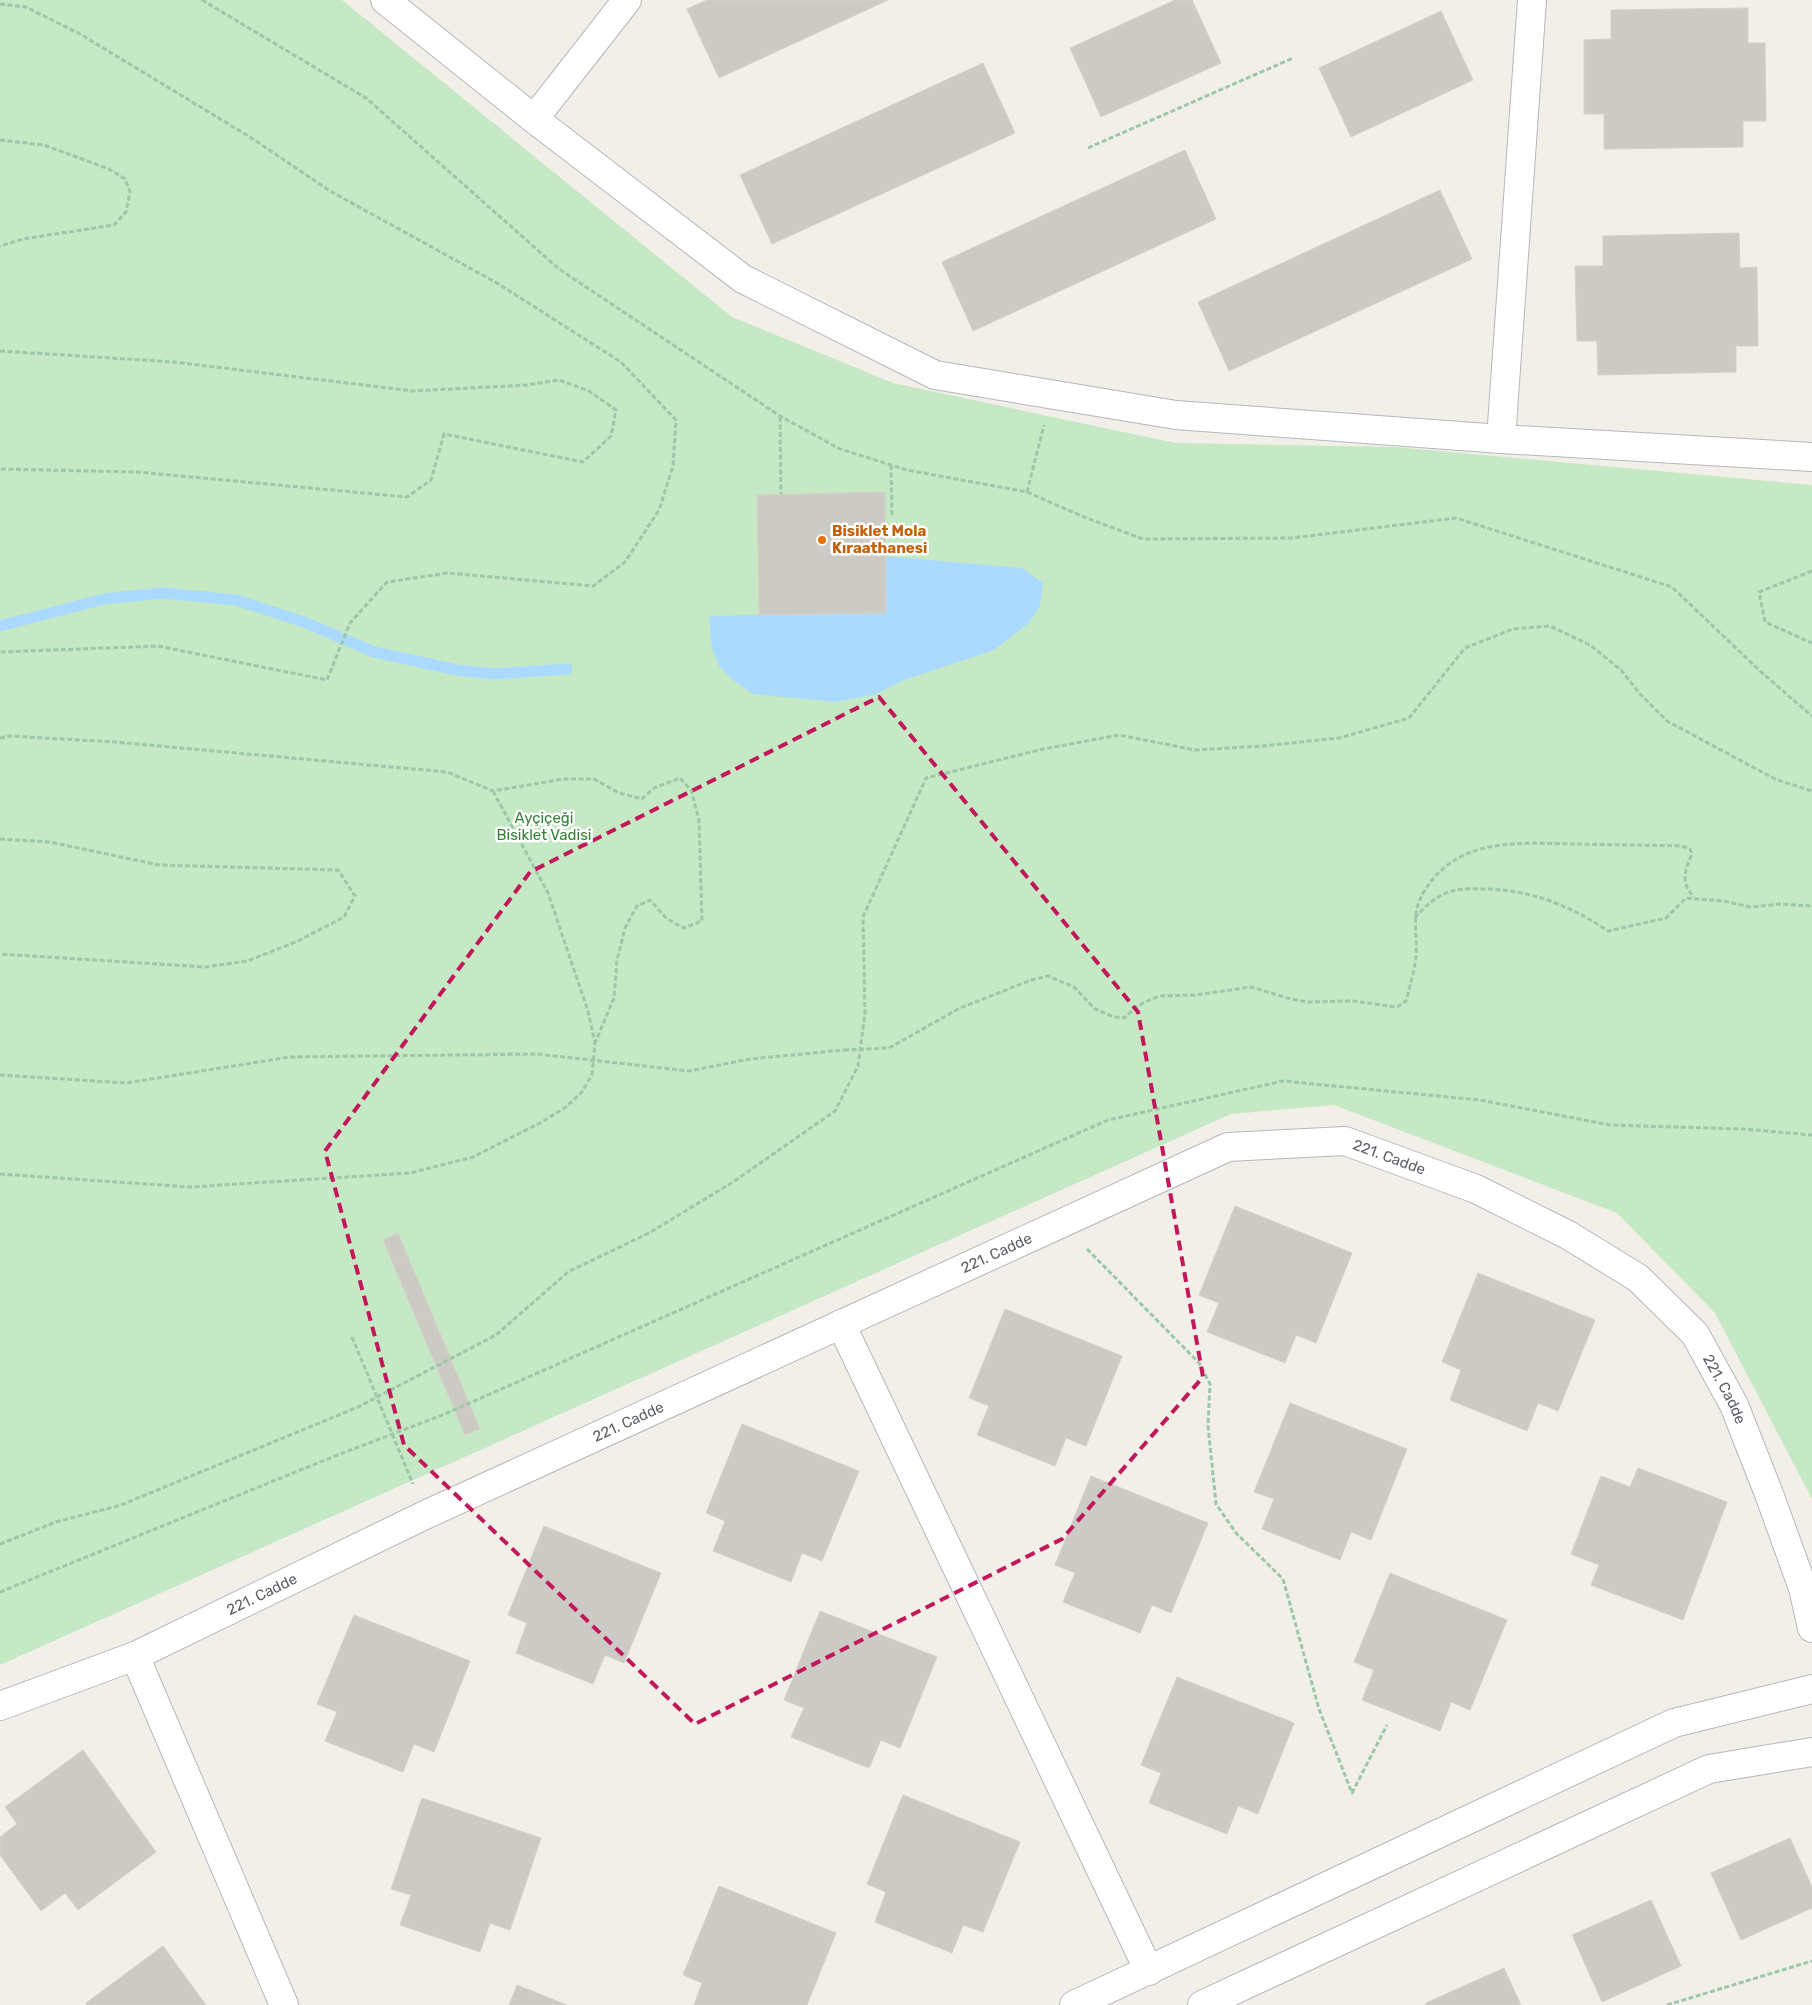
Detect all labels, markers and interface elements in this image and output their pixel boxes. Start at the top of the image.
place label: Bisiklet Mola Kıraathanesi [832,522,927,557]
marker: Bisiklet Mola Kıraathanesi [816,534,828,546]
park label: Ayçiçeği Bisiklet Vadisi [497,809,591,844]
street label: 221. Cadde [1350,1136,1428,1179]
street label: 221. Cadde [958,1229,1035,1277]
street label: 221. Cadde [1699,1351,1750,1427]
street label: 221. Cadde [590,1398,667,1446]
street label: 221. Cadde [224,1570,300,1619]

